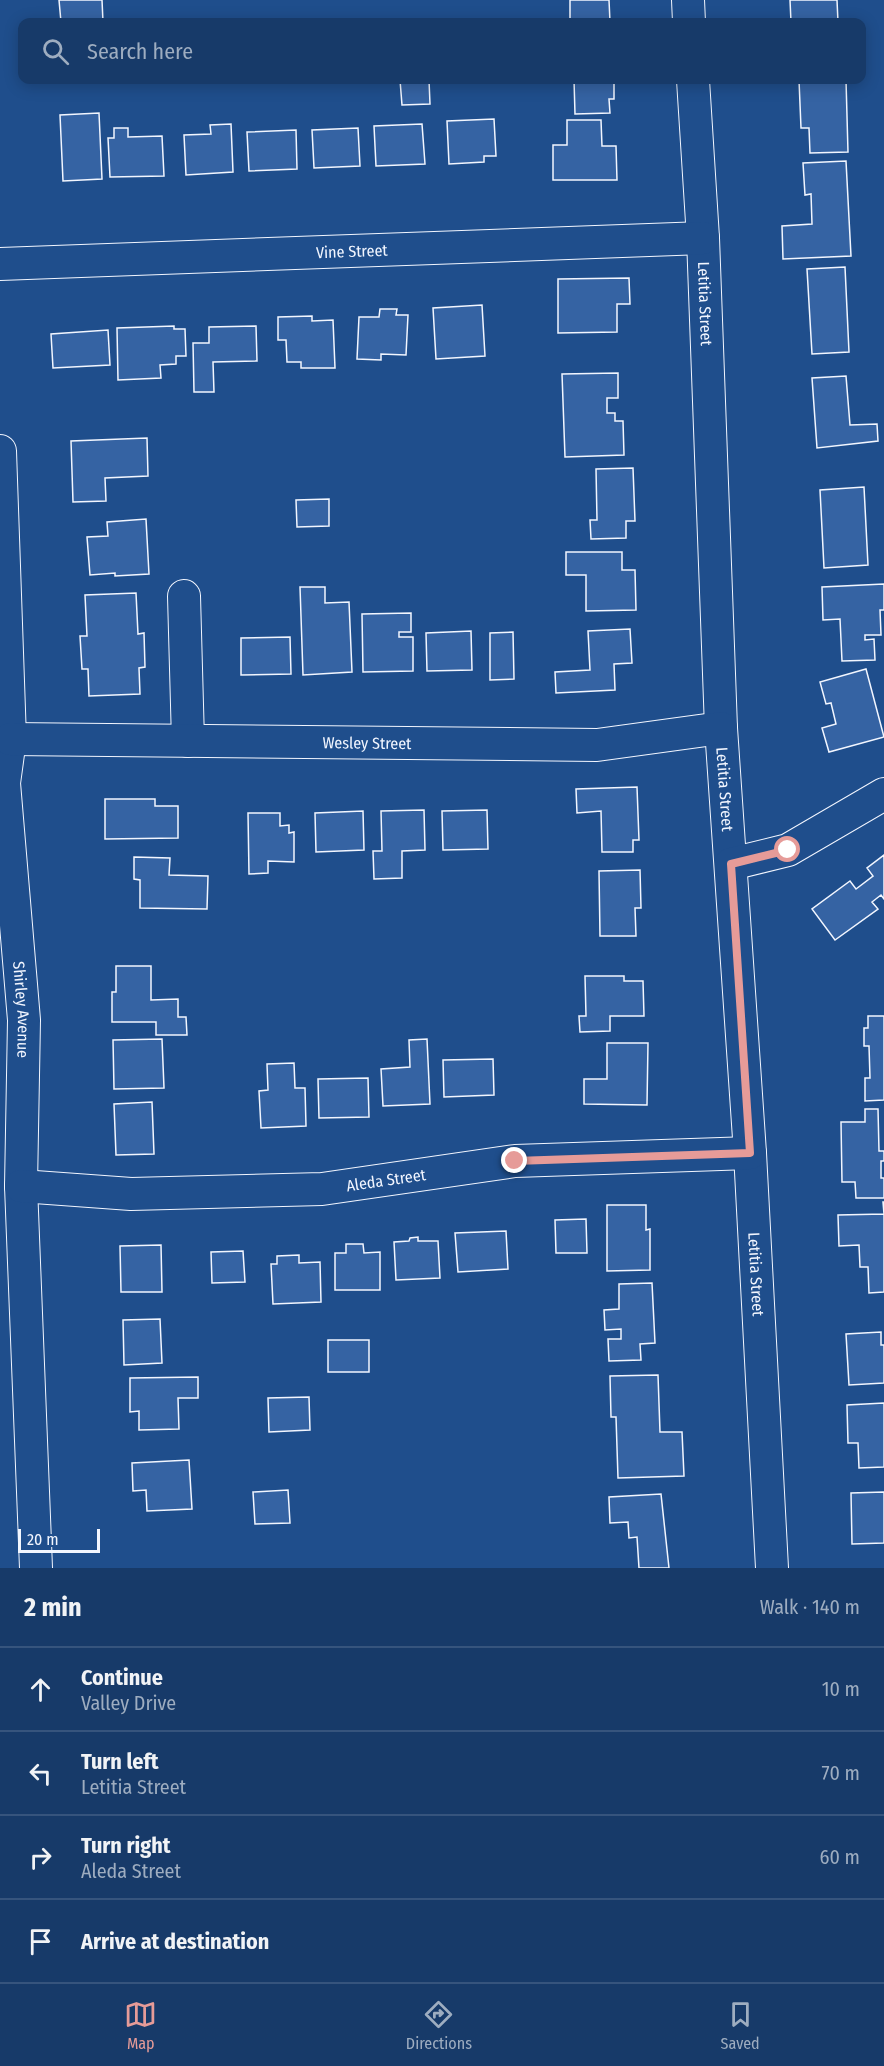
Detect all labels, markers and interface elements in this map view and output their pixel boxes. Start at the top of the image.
search box [18,18,866,84]
icon: search [39,35,72,68]
text: Search here [87,38,193,65]
street label: Vine Street [316,241,389,262]
street label: Letitia Street [694,261,716,347]
street label: Wesley Street [322,733,412,753]
street label: Letitia Street [712,747,737,833]
route start [774,836,800,862]
street label: Shirley Avenue [9,961,33,1058]
route end [501,1147,527,1173]
street label: Aleda Street [345,1165,428,1195]
street label: Letitia Street [744,1232,768,1318]
scale bar [18,1526,100,1554]
text: 20 m [27,1530,58,1549]
text: 2 min [24,1592,82,1623]
text: Walk · 140 m [760,1595,860,1619]
text: Continue [81,1664,163,1691]
icon: ahead [24,1673,57,1706]
text: 10 m [822,1677,860,1701]
text: Valley Drive [81,1691,176,1715]
text: Turn left [81,1748,159,1775]
icon: left [24,1757,57,1790]
text: 70 m [822,1761,860,1785]
text: Letitia Street [81,1775,186,1799]
text: Turn right [81,1832,170,1859]
icon: right [24,1841,57,1874]
text: 60 m [820,1845,860,1869]
text: Aleda Street [81,1859,181,1883]
icon: arrive [24,1925,57,1958]
text: Arrive at destination [81,1928,269,1955]
tab: Map [124,1998,157,2053]
tab: Directions [406,1998,472,2053]
tab: Saved [721,1998,760,2053]

